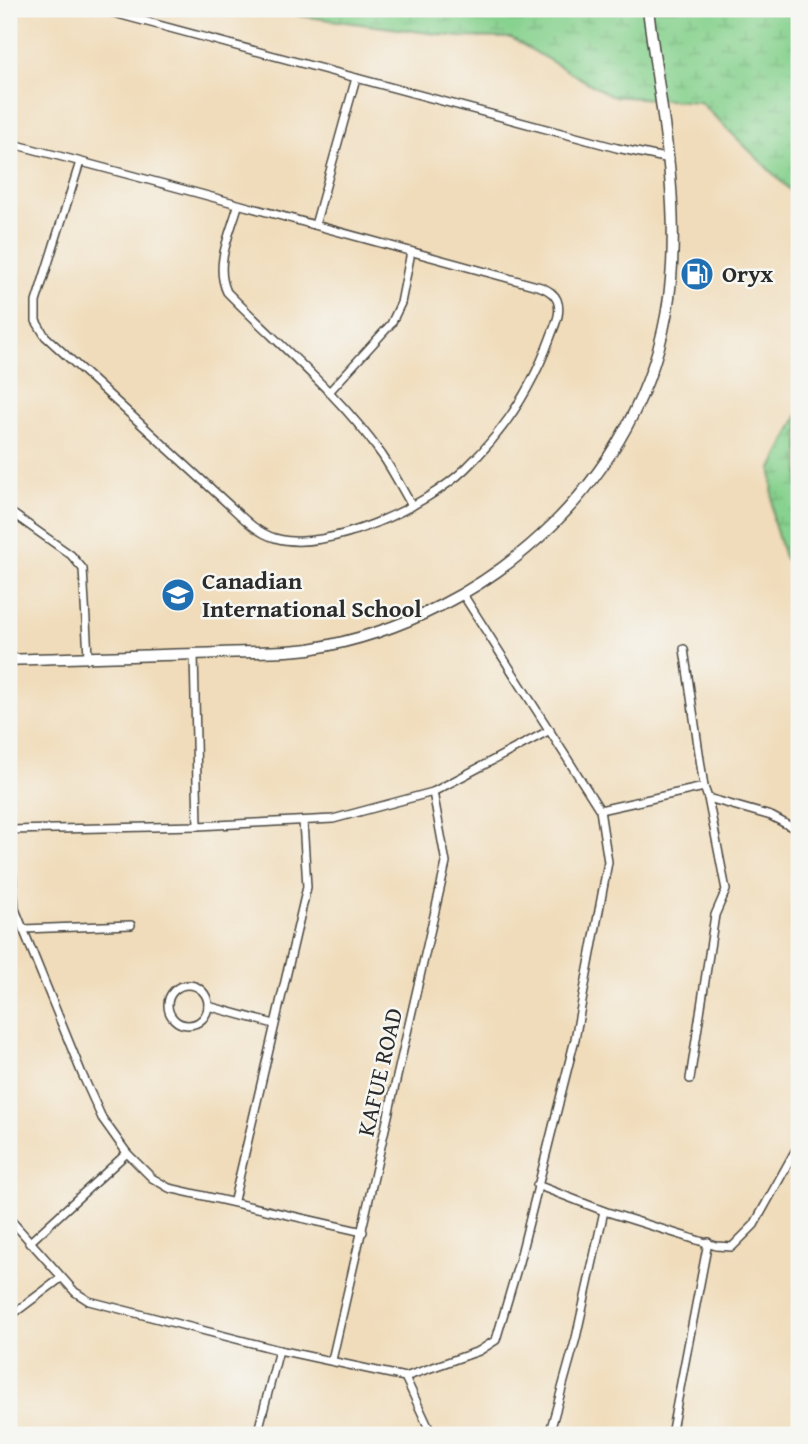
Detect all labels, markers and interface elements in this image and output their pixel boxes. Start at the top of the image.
fuel station icon: Oryx [678,255,716,293]
place label: Oryx [722,256,773,291]
place label: Canadian International School [202,563,422,626]
school or university icon: Canadian International School [159,576,197,614]
street label: KAFUE ROAD [348,1004,411,1139]

